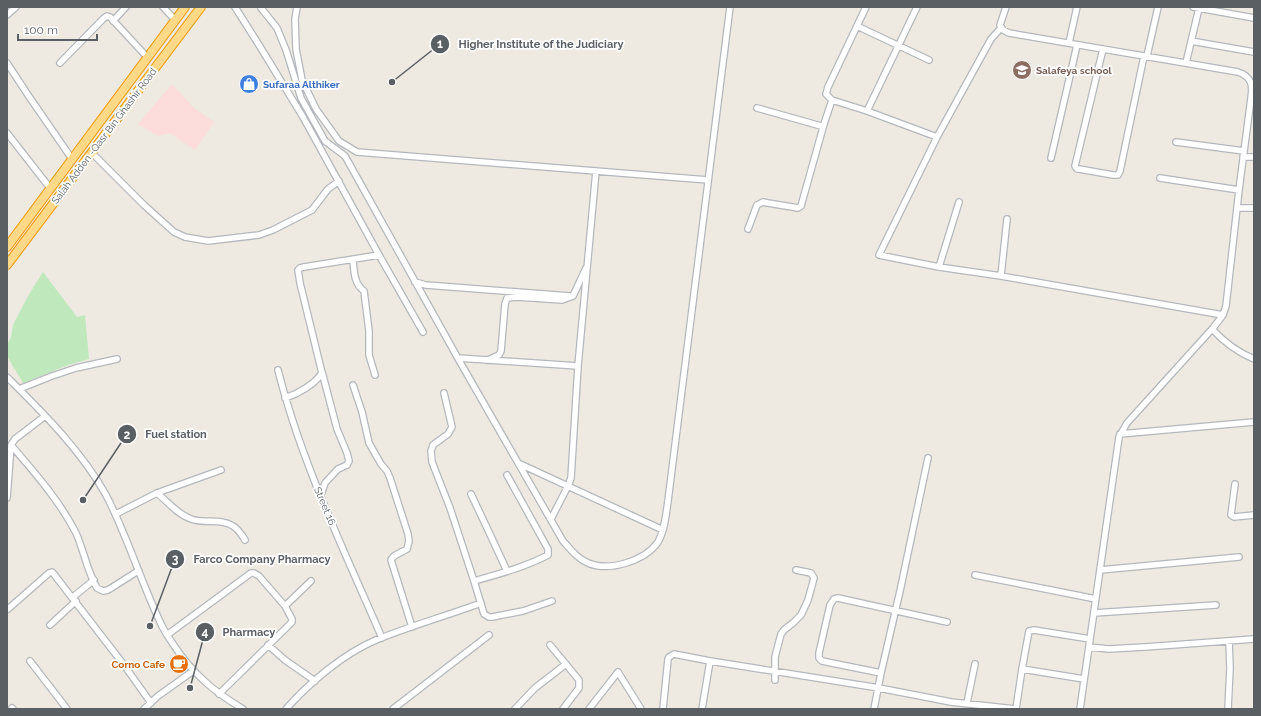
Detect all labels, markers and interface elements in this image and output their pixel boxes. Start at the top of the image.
scale bar [18,16,97,42]
text: 100 m [24,23,58,37]
callout: Higher Institute of the Judiciary [430,32,632,55]
text: 1 [437,37,443,51]
text: Higher Institute of the Judiciary [458,38,624,51]
school or university icon: Salafeya school [1011,59,1033,81]
place label: Salafeya school [1036,65,1112,76]
street label: Salah Adden -Qasr Bin Ghashir Road [49,66,159,206]
shop icon: Sufaraa Althiker [238,73,260,95]
place label: Sufaraa Althiker [263,79,340,90]
callout: Fuel station [117,423,215,446]
text: 2 [124,428,131,442]
text: Fuel station [145,428,207,441]
street label: Street 16 [312,485,338,527]
callout: Farco Company Pharmacy [165,547,339,570]
text: 3 [172,552,179,566]
text: Farco Company Pharmacy [193,553,331,566]
callout: Pharmacy [195,620,284,643]
text: 4 [202,625,209,639]
text: Pharmacy [223,626,275,639]
cafe icon: Corno Cafe [168,653,190,675]
place label: Corno Cafe [112,659,165,670]

